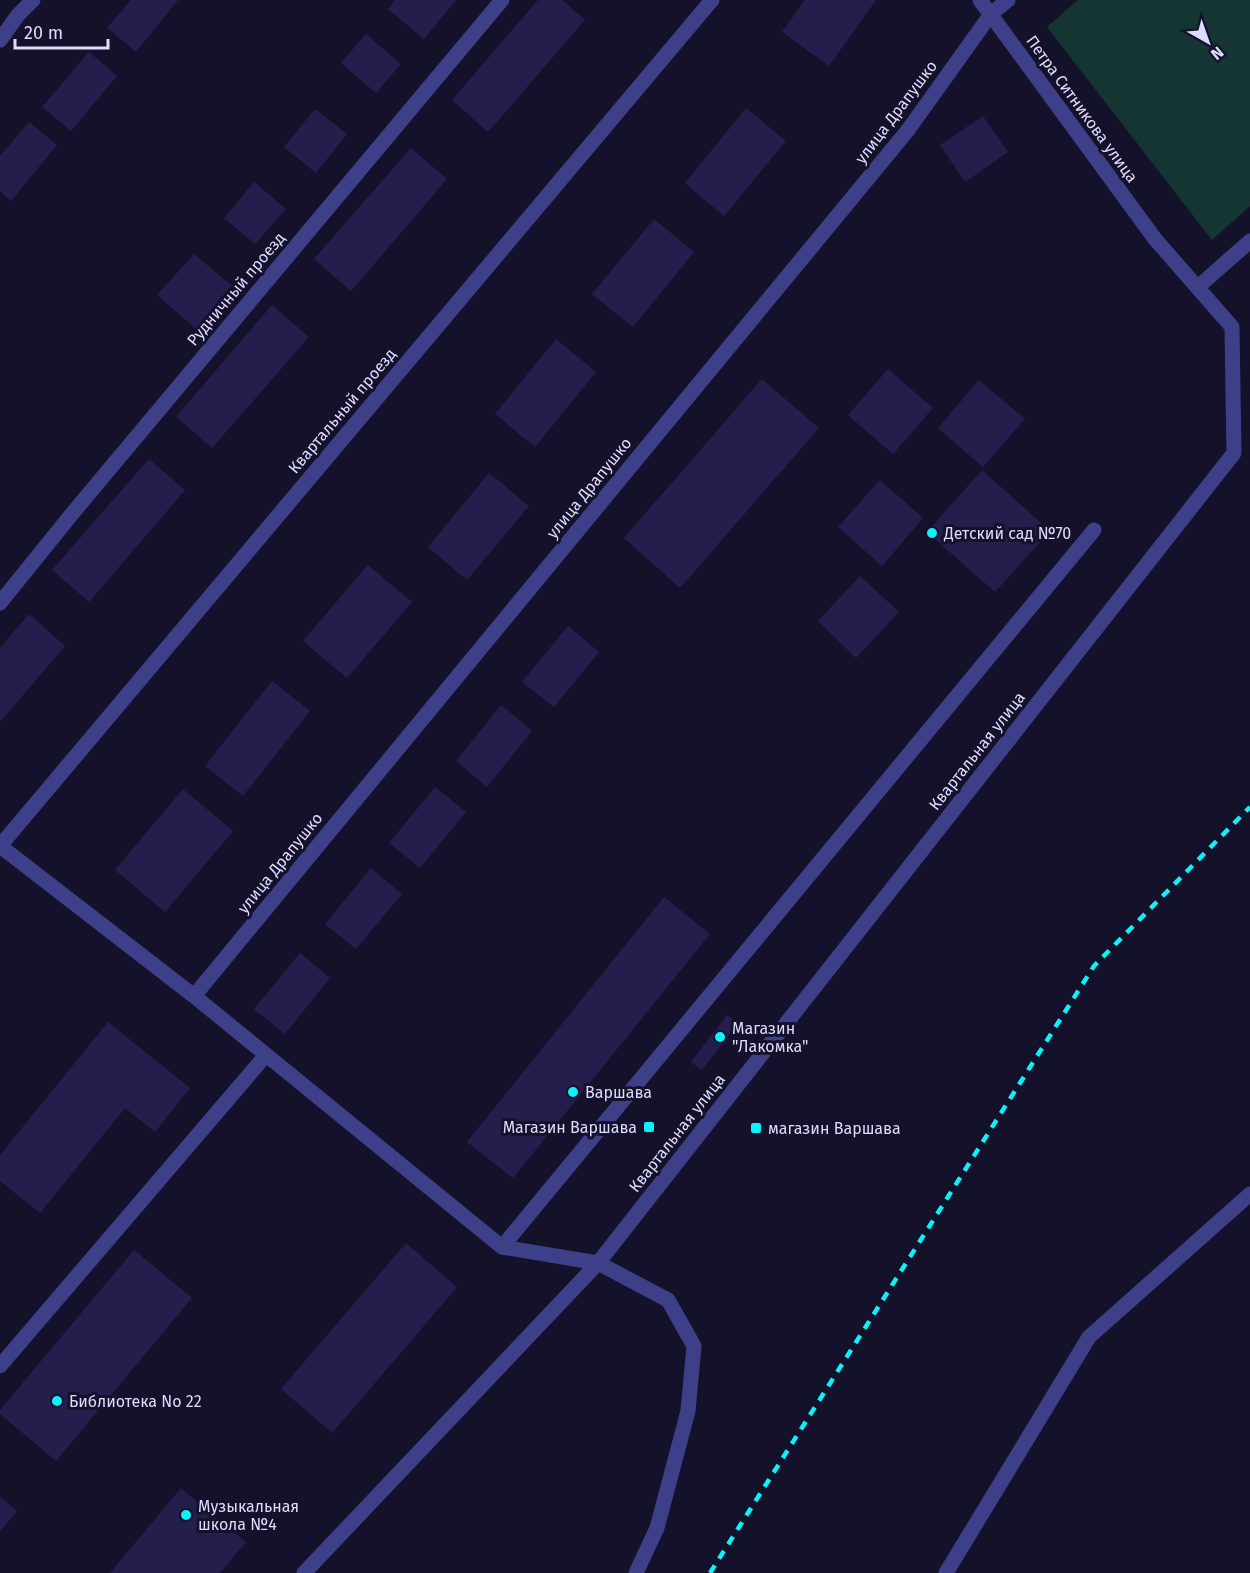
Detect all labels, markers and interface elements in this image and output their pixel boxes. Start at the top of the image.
scale bar [15,12,108,50]
north arrow [1178,12,1238,72]
text: 20 m [24,22,63,44]
street label: Петра Ситникова улица [1022,32,1142,186]
text: N [1207,42,1227,64]
street label: улица Драпушко [851,57,941,167]
street label: Рудничный проезд [183,228,289,350]
street label: Квартальный проезд [284,345,400,477]
street label: улица Драпушко [543,434,635,542]
place label: Детский сад №70 [943,524,1071,543]
marker: Детский сад №70 [925,526,939,540]
street label: Квартальная улица [925,688,1029,814]
street label: улица Драпушко [234,809,326,917]
place label: Магазин "Лакомка" [732,1019,808,1056]
marker: Магазин "Лакомка" [713,1030,727,1044]
street label: Квартальная улица [625,1070,729,1196]
place label: Варшава [585,1083,652,1102]
marker: Варшава [566,1085,580,1099]
place label: Магазин Варшава [503,1118,637,1137]
place label: магазин Варшава [768,1119,901,1138]
marker: Магазин Варшава [642,1120,656,1134]
marker: магазин Варшава [749,1121,763,1135]
place label: Библиотека No 22 [69,1392,202,1411]
marker: Библиотека No 22 [50,1394,64,1408]
place label: Музыкальная школа №4 [198,1497,299,1534]
marker: Музыкальная школа №4 [179,1508,193,1522]

